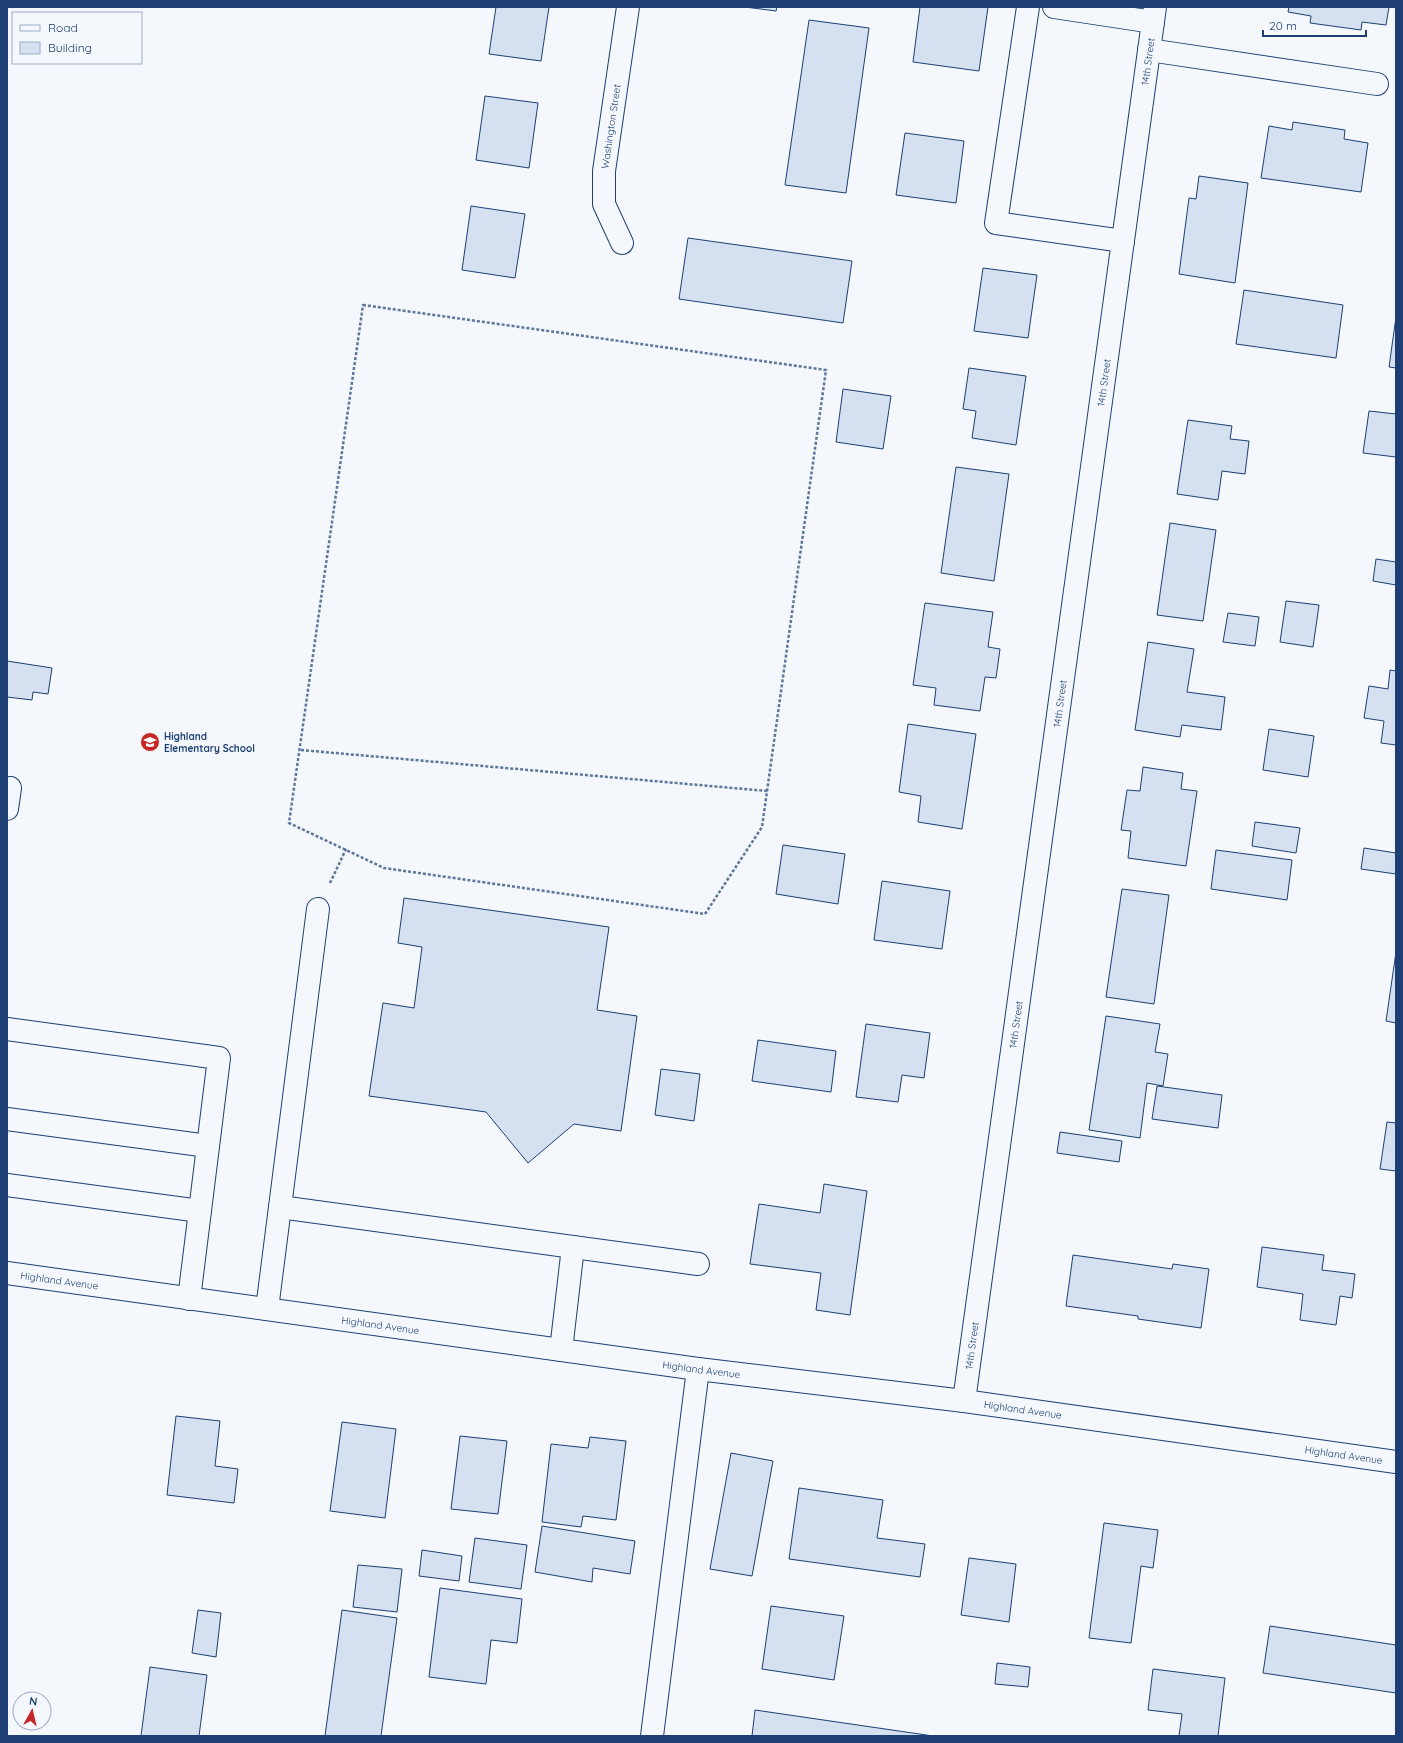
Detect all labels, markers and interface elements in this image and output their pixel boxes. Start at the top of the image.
legend [12,12,142,64]
scale bar [1263,12,1366,38]
text: 20 m [1269,18,1297,33]
text: Road [48,20,78,35]
street label: 14th Street [1138,36,1158,86]
text: Building [48,40,92,55]
street label: Washington Street [598,83,624,170]
street label: 14th Street [1094,357,1114,407]
street label: 14th Street [1050,678,1070,728]
place label: Highland Elementary School [164,730,255,755]
school or university icon: Highland Elementary School [139,731,161,753]
street label: 14th Street [1006,999,1026,1049]
street label: Highland Avenue [20,1269,100,1293]
street label: Highland Avenue [341,1314,420,1337]
street label: 14th Street [962,1320,982,1370]
street label: Highland Avenue [661,1358,741,1381]
street label: Highland Avenue [983,1398,1063,1422]
street label: Highland Avenue [1304,1443,1384,1467]
north arrow [12,1691,52,1731]
text: N [28,1694,38,1709]

